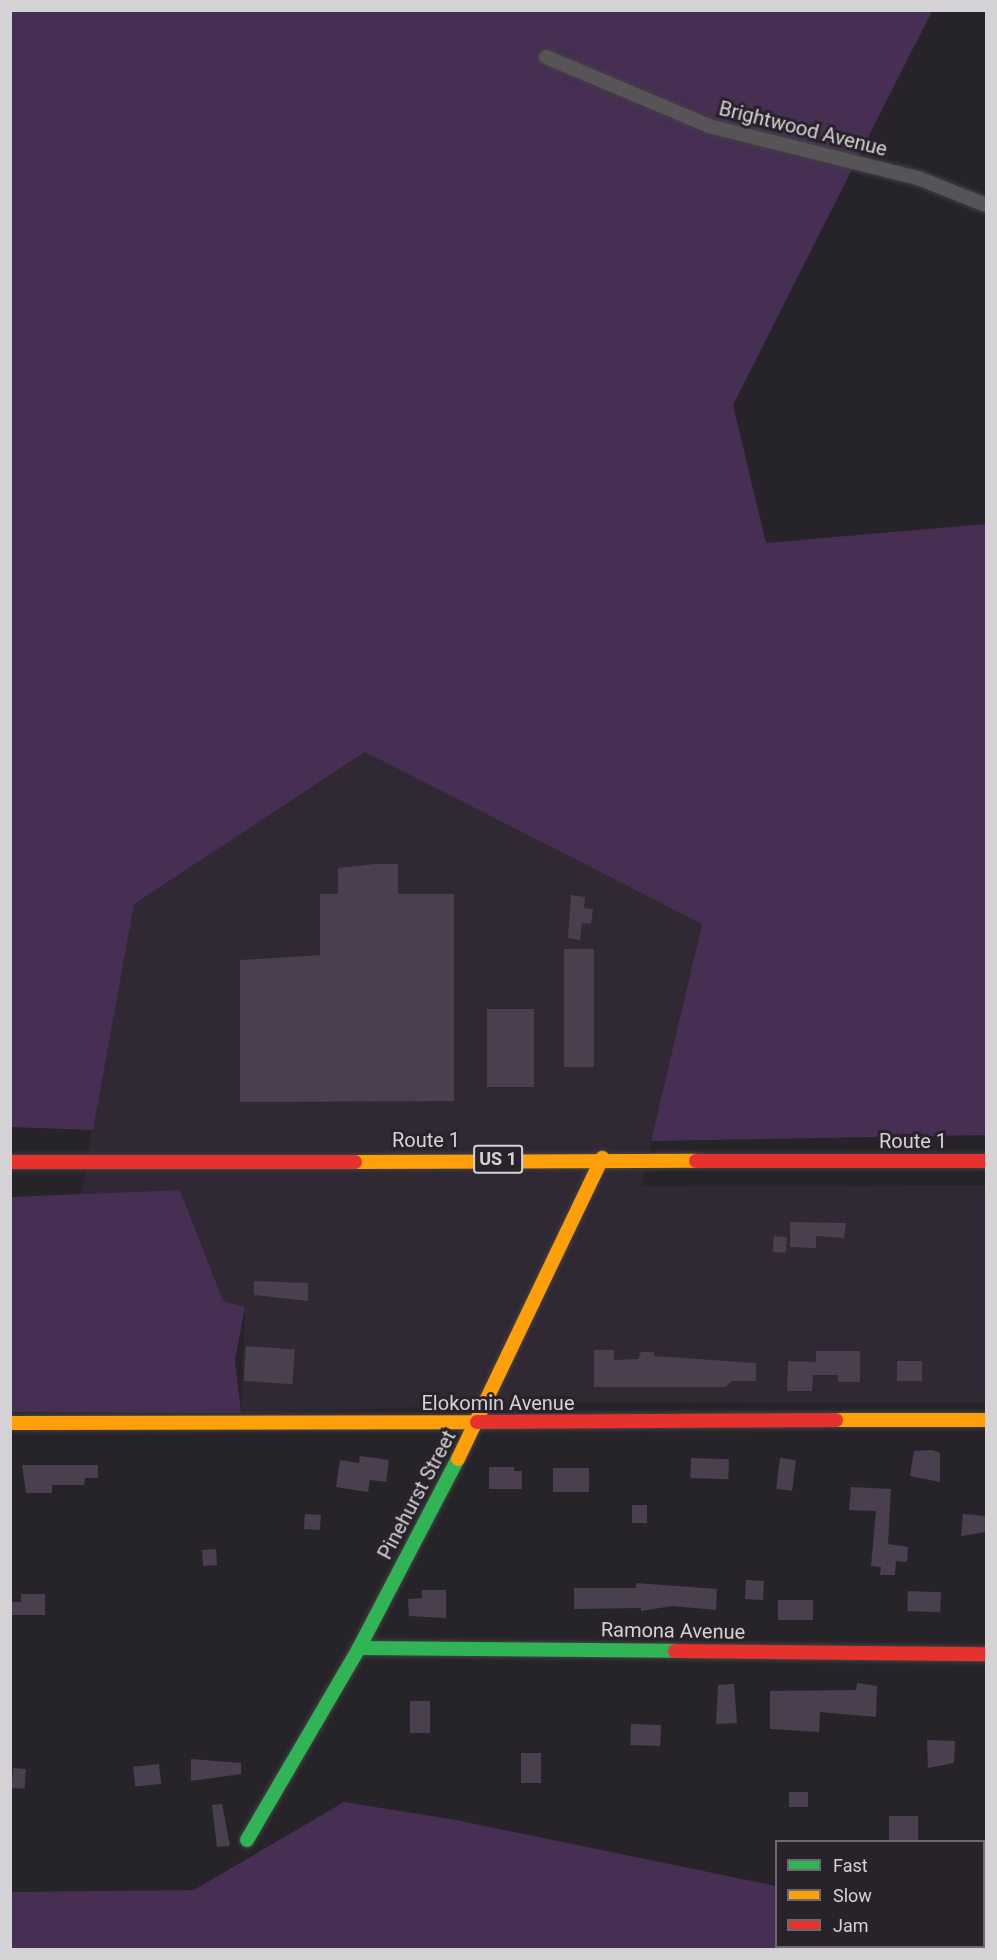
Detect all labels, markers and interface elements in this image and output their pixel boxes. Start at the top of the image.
street label: Brightwood Avenue [716,97,890,161]
street label: Route 1 [392,1128,460,1152]
street label: Route 1 [879,1129,947,1153]
road number: US 1 [472,1144,524,1174]
street label: Elokomin Avenue [422,1391,574,1415]
street label: Pinehurst Street [373,1426,461,1564]
street label: Ramona Avenue [601,1618,745,1644]
legend [775,1840,985,1948]
text: Fast [833,1855,868,1876]
text: Slow [833,1885,872,1906]
text: Jam [833,1915,869,1936]

